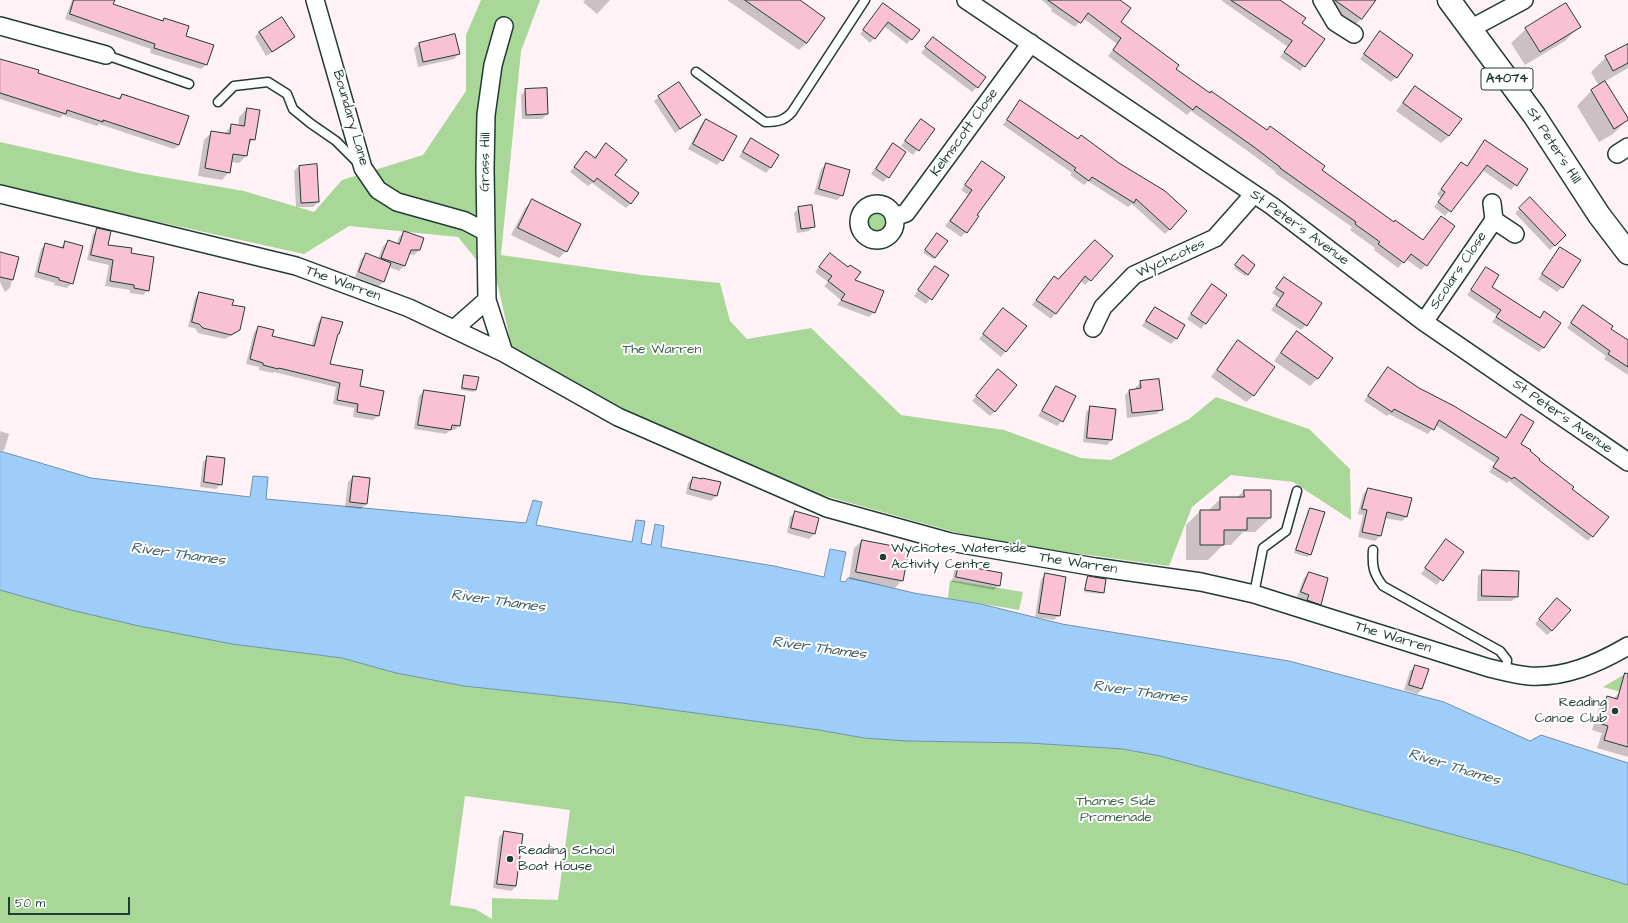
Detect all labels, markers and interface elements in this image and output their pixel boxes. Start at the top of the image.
street label: Boundary Lane [328,68,372,168]
road number: A4074 [1481,68,1533,90]
street label: Kelmscott Close [928,86,1002,180]
street label: St Peter's Hill [1522,105,1584,187]
street label: Grass Hill [477,132,495,192]
street label: St Peter's Avenue [1246,186,1352,270]
street label: Scolars Close [1427,229,1491,313]
street label: Wychcotes [1134,236,1208,282]
street label: The Warren [303,263,383,305]
park label: The Warren [622,342,702,358]
street label: St Peter's Avenue [1509,376,1615,458]
water label: River Thames [130,539,226,571]
place label: Wychotes Waterside Activity Centre [891,541,1027,574]
street label: The Warren [1038,550,1118,578]
marker: Wychotes Waterside Activity Centre [878,552,888,562]
water label: River Thames [450,586,546,618]
street label: The Warren [1353,618,1433,658]
water label: River Thames [771,633,867,665]
water label: River Thames [1092,677,1188,709]
place label: Reading Canoe Club [1535,695,1607,728]
marker: Reading Canoe Club [1610,706,1620,716]
water label: River Thames [1406,746,1502,790]
park label: Thames Side Promenade [1076,794,1156,826]
place label: Reading School Boat House [518,843,615,876]
marker: Reading School Boat House [505,854,515,864]
scale bar [10,889,132,915]
text: 50 m [15,895,45,912]

